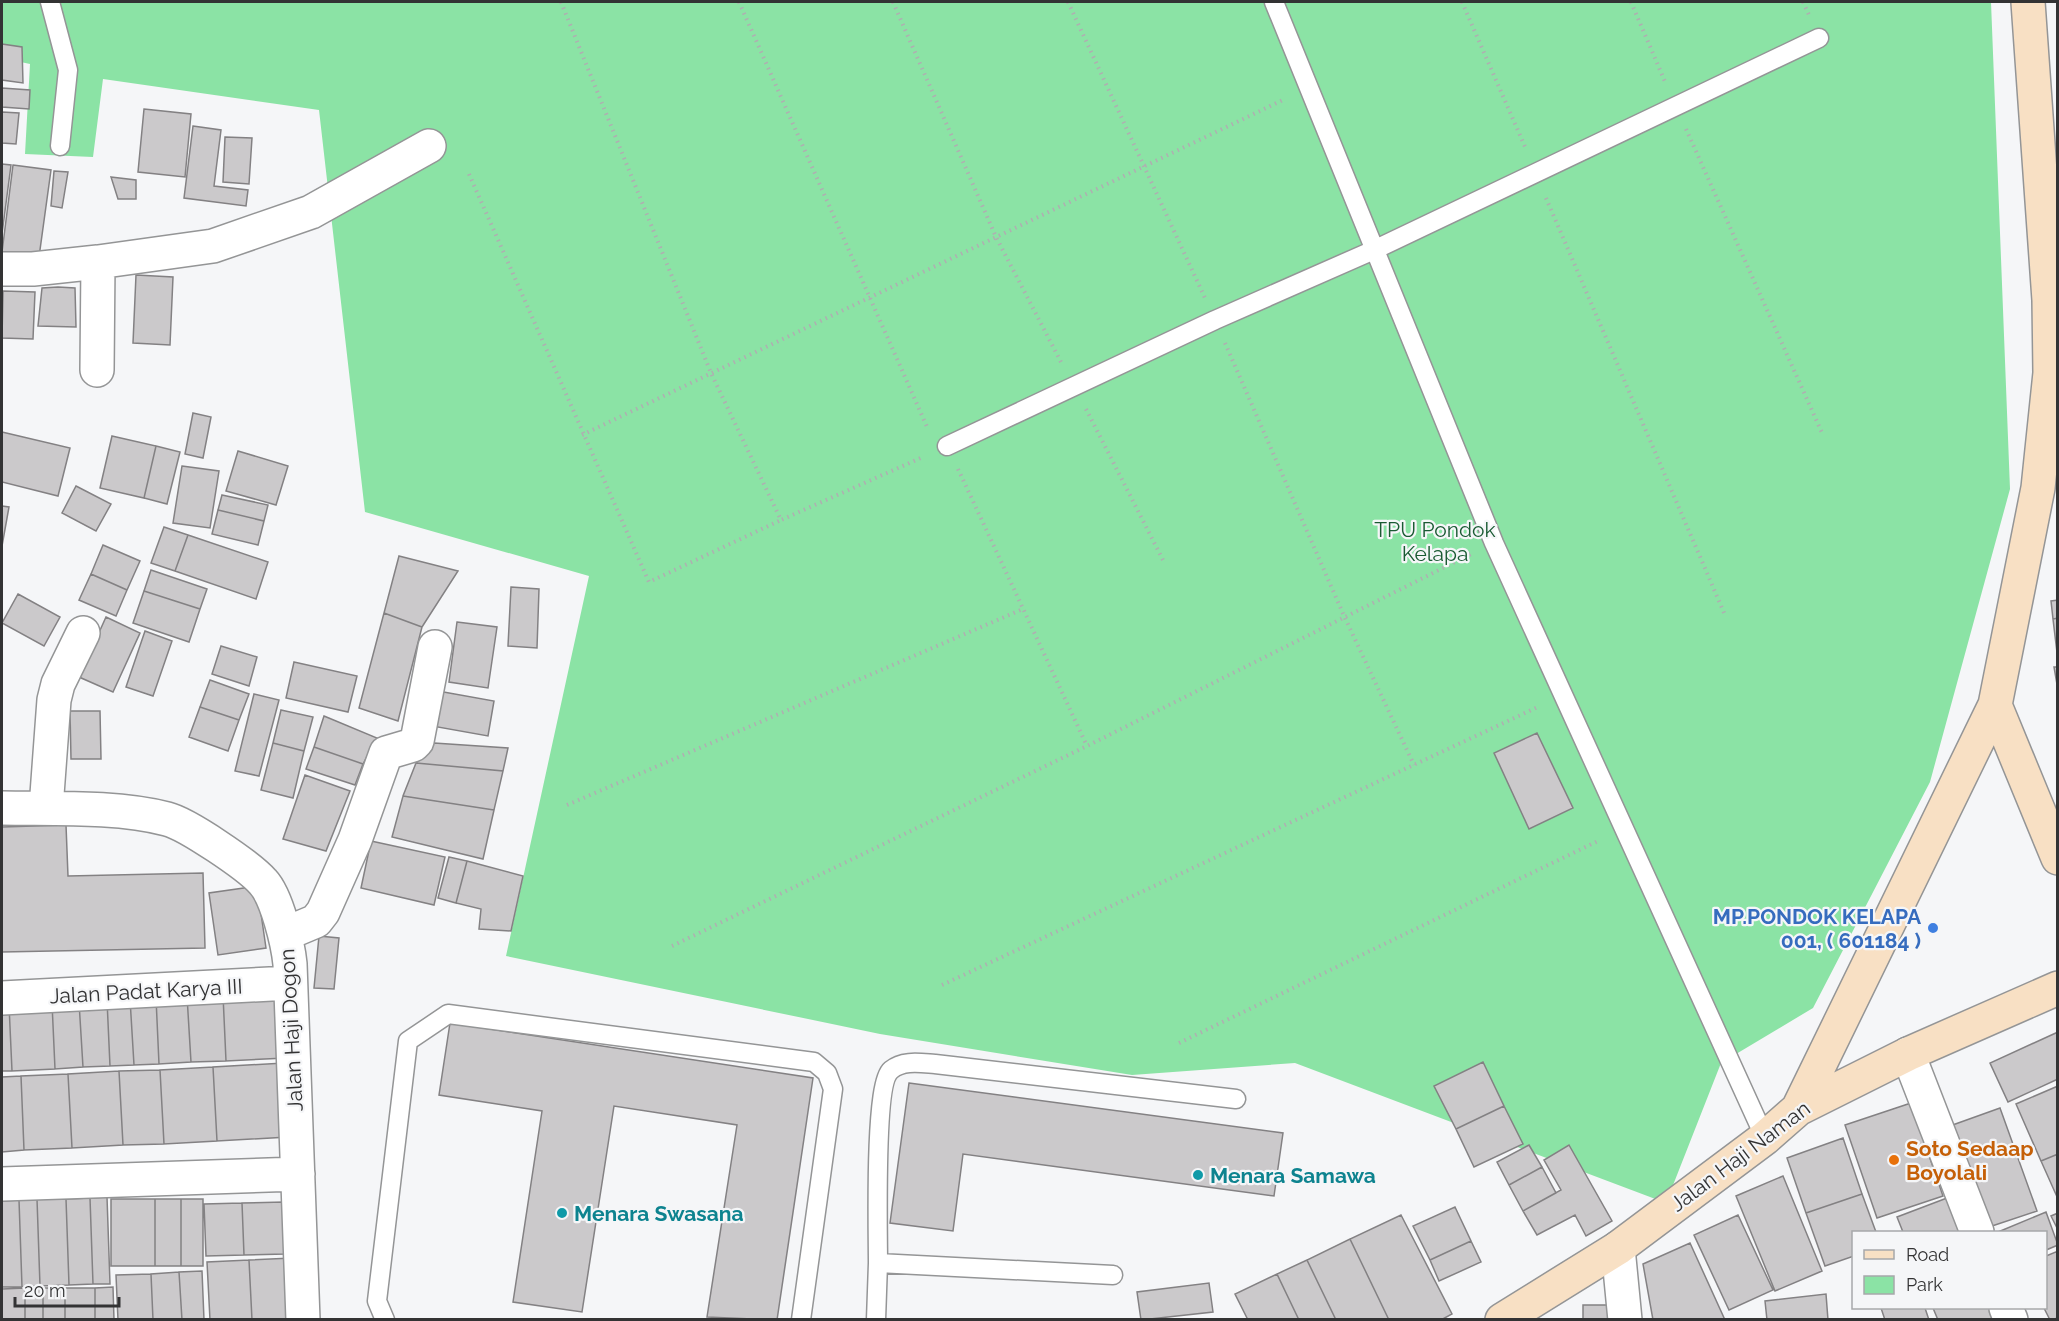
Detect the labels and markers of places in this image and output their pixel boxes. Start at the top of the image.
place label: MP.PONDOK KELAPA 001, ( 601184 ) [1713,904,1922,953]
marker: MP.PONDOK KELAPA 001, ( 601184 ) [1926,921,1940,935]
place label: Soto Sedaap Boyolali [1906,1136,2034,1185]
marker: Soto Sedaap Boyolali [1887,1153,1901,1167]
place label: Menara Samawa [1210,1163,1376,1188]
marker: Menara Samawa [1191,1168,1205,1182]
place label: Menara Swasana [574,1201,744,1226]
marker: Menara Swasana [555,1206,569,1220]

